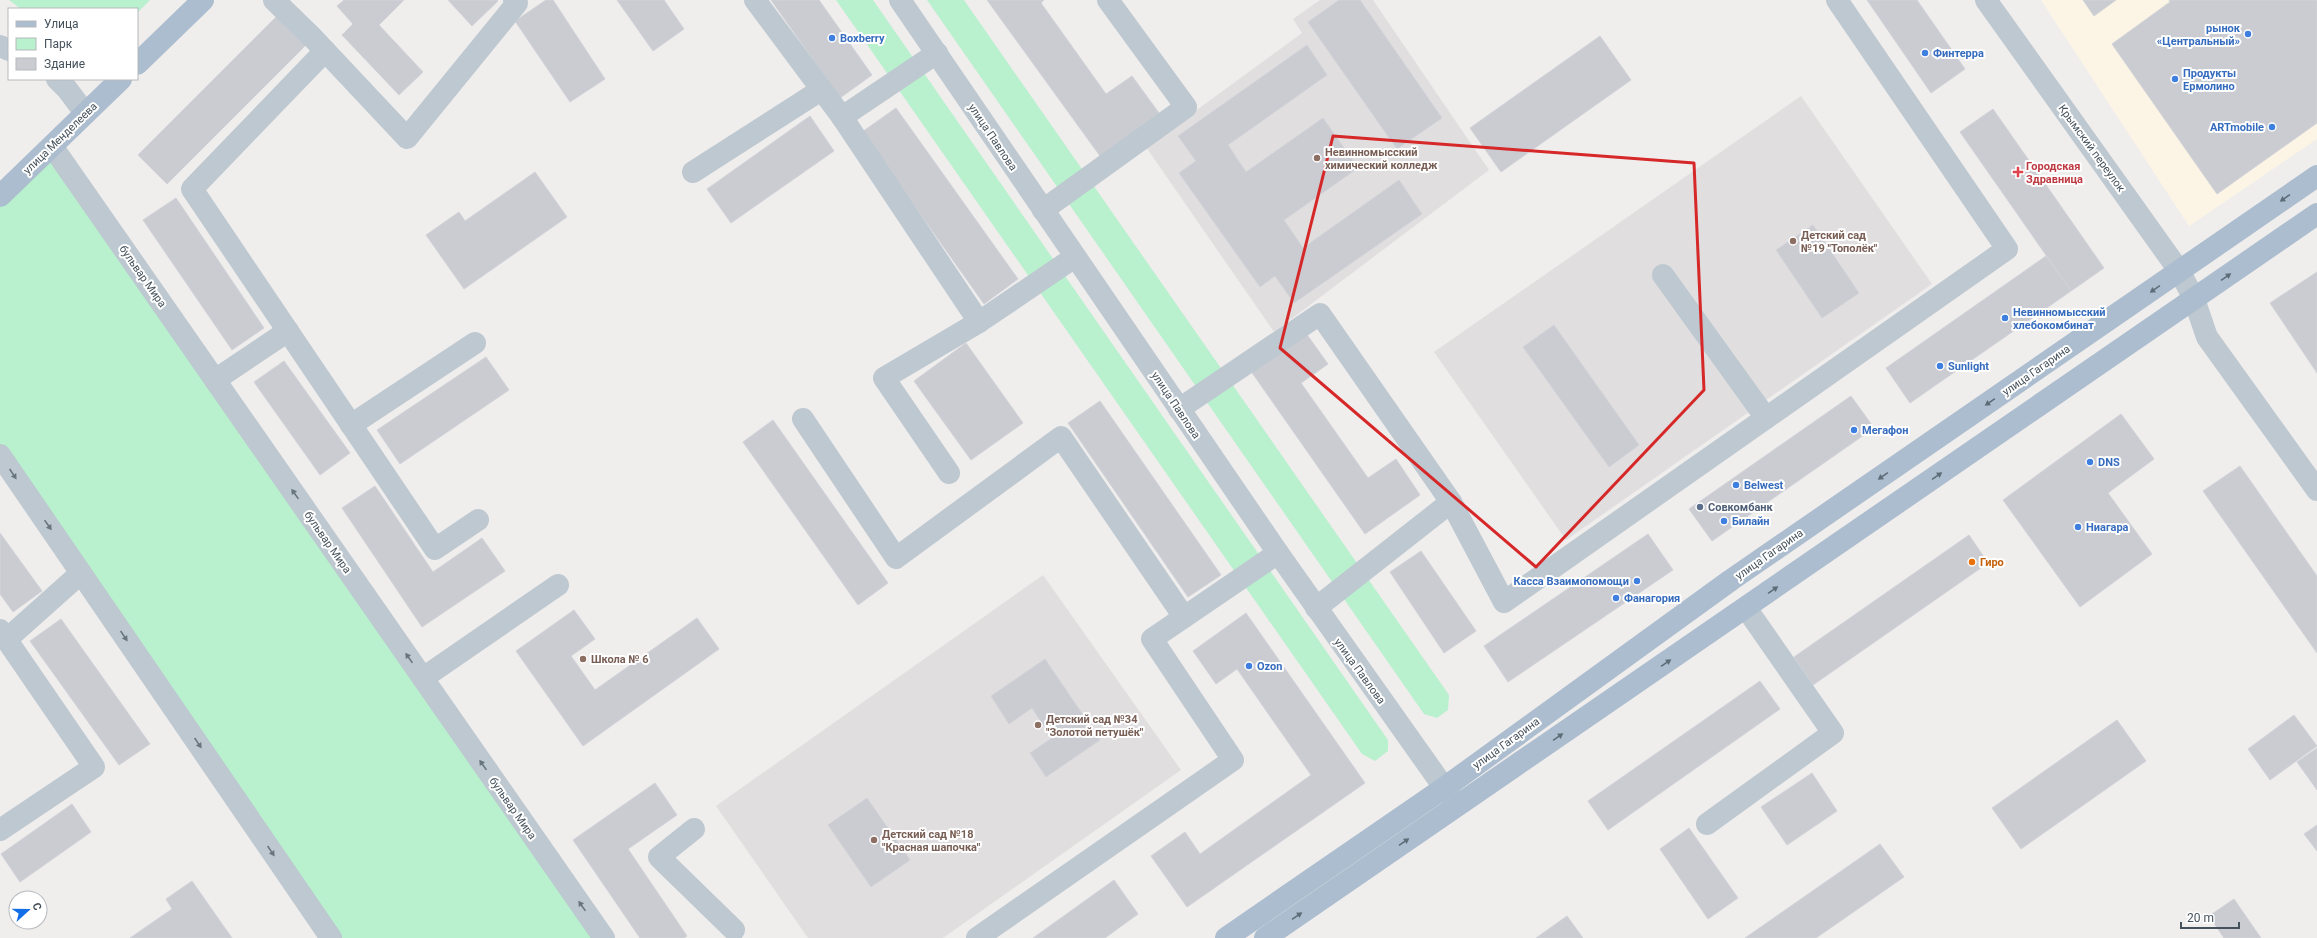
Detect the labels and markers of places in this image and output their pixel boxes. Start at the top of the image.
place label: рынок «Центральный» [2157,22,2241,48]
marker: рынок «Центральный» [2243,29,2253,39]
place label: Boxberry [840,32,885,45]
marker: Boxberry [827,33,837,43]
place label: Финтерра [1933,47,1984,60]
marker: Финтерра [1920,48,1930,58]
place label: Продукты Ермолино [2183,67,2236,93]
marker: Продукты Ермолино [2170,74,2180,84]
place label: ARTmobile [2210,121,2264,134]
marker: ARTmobile [2267,122,2277,132]
place label: Невинномысский химический колледж [1325,146,1438,172]
marker: Невинномысский химический колледж [1312,153,1322,163]
place label: Городская Здравница [2026,160,2083,186]
marker: Городская Здравница [2013,167,2023,177]
place label: Детский сад №19 "Тополёк" [1801,229,1878,255]
marker: Детский сад №19 "Тополёк" [1788,236,1798,246]
place label: Невинномысский хлебокомбинат [2013,306,2105,332]
marker: Невинномысский хлебокомбинат [2000,313,2010,323]
place label: Sunlight [1948,360,1989,373]
marker: Sunlight [1935,361,1945,371]
place label: Мегафон [1862,424,1909,437]
marker: Мегафон [1849,425,1859,435]
place label: DNS [2098,456,2120,469]
marker: DNS [2085,457,2095,467]
place label: Belwest [1744,479,1784,492]
marker: Belwest [1731,480,1741,490]
place label: Совкомбанк [1708,501,1774,514]
marker: Совкомбанк [1695,502,1705,512]
place label: Билайн [1732,515,1770,528]
marker: Билайн [1719,516,1729,526]
place label: Ниагара [2086,521,2129,534]
marker: Ниагара [2073,522,2083,532]
place label: Гиро [1980,556,2004,569]
marker: Гиро [1967,557,1977,567]
place label: Касса Взаимопомощи [1513,575,1629,588]
marker: Касса Взаимопомощи [1632,576,1642,586]
place label: Фанагория [1624,592,1680,605]
marker: Фанагория [1611,593,1621,603]
place label: Школа № 6 [591,653,649,666]
marker: Школа № 6 [578,654,588,664]
place label: Ozon [1257,660,1282,673]
marker: Ozon [1244,661,1254,671]
place label: Детский сад №34 "Золотой петушёк" [1046,713,1144,739]
marker: Детский сад №34 "Золотой петушёк" [1033,720,1043,730]
place label: Детский сад №18 "Красная шапочка" [882,828,981,854]
marker: Детский сад №18 "Красная шапочка" [869,835,879,845]

